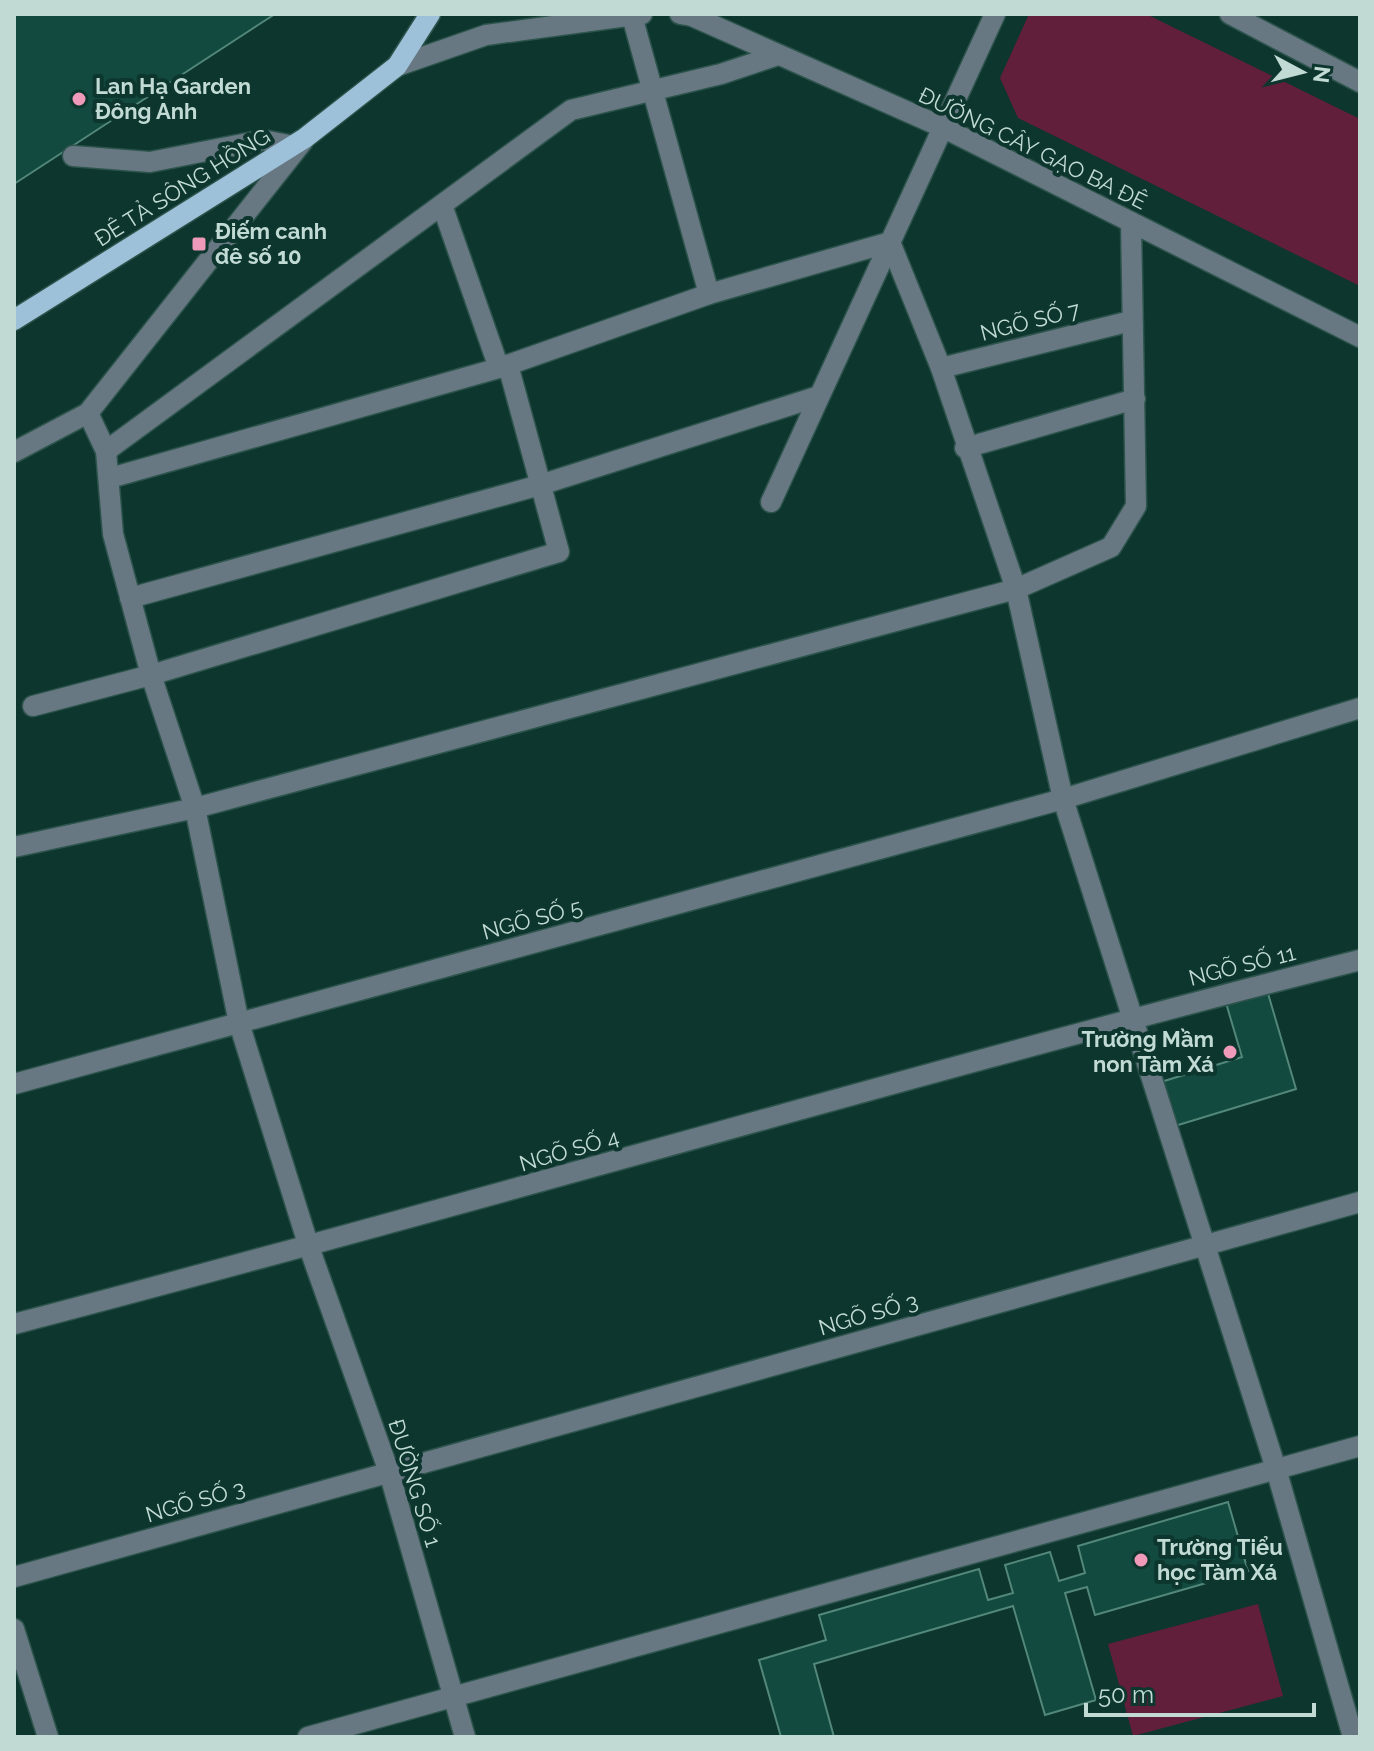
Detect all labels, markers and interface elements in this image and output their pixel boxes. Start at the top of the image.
north arrow [1262,32,1342,112]
text: N [1308,65,1336,84]
place label: Lan Hạ Garden Đông Anh [95,73,251,124]
street label: ĐƯỜNG CÂY GẠO BA ĐÊ [915,81,1151,215]
marker: Lan Hạ Garden Đông Anh [70,90,88,108]
street label: ĐÊ TẢ SÔNG HỒNG [89,122,274,252]
place label: Điếm canh đê số 10 [215,218,327,269]
marker: Điếm canh đê số 10 [190,235,208,253]
street label: NGÕ SỐ 7 [977,295,1083,346]
street label: NGÕ SỐ 5 [479,892,585,945]
street label: NGÕ SỐ 11 [1186,938,1298,991]
place label: Trường Mầm non Tàm Xá [1081,1026,1214,1077]
marker: Trường Mầm non Tàm Xá [1221,1043,1239,1061]
street label: NGÕ SỐ 4 [516,1122,622,1177]
street label: NGÕ SỐ 3 [815,1286,921,1341]
street label: ĐƯỜNG SỐ 1 [383,1416,448,1550]
street label: NGÕ SỐ 3 [142,1473,248,1528]
place label: Trường Tiểu học Tàm Xá [1157,1534,1283,1585]
marker: Trường Tiểu học Tàm Xá [1132,1551,1150,1569]
scale bar [1086,1667,1314,1717]
text: 50 m [1098,1680,1154,1709]

